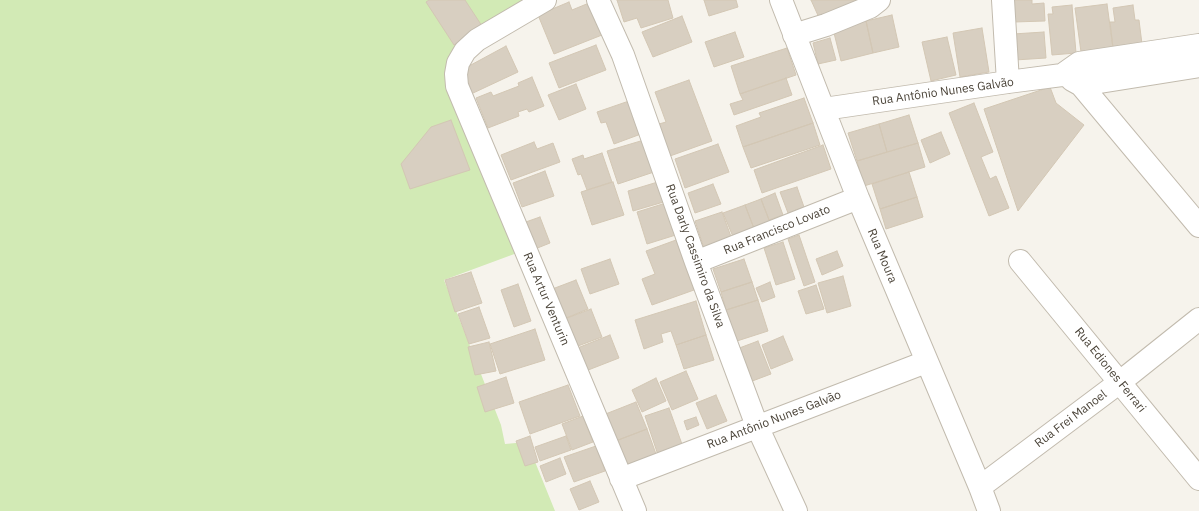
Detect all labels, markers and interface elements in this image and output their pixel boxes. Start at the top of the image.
street label: Rua Antônio Nunes Galvão [871,75,1015,109]
street label: Rua Darly Cassimiro da Silva [662,182,728,330]
street label: Rua Francisco Lovato [722,202,832,258]
street label: Rua Moura [864,227,900,285]
street label: Rua Artur Venturin [520,250,572,348]
street label: Rua Ediones Ferrari [1071,325,1149,415]
street label: Rua Frei Manoel [1032,387,1110,451]
street label: Rua Antônio Nunes Galvão [705,388,843,452]

